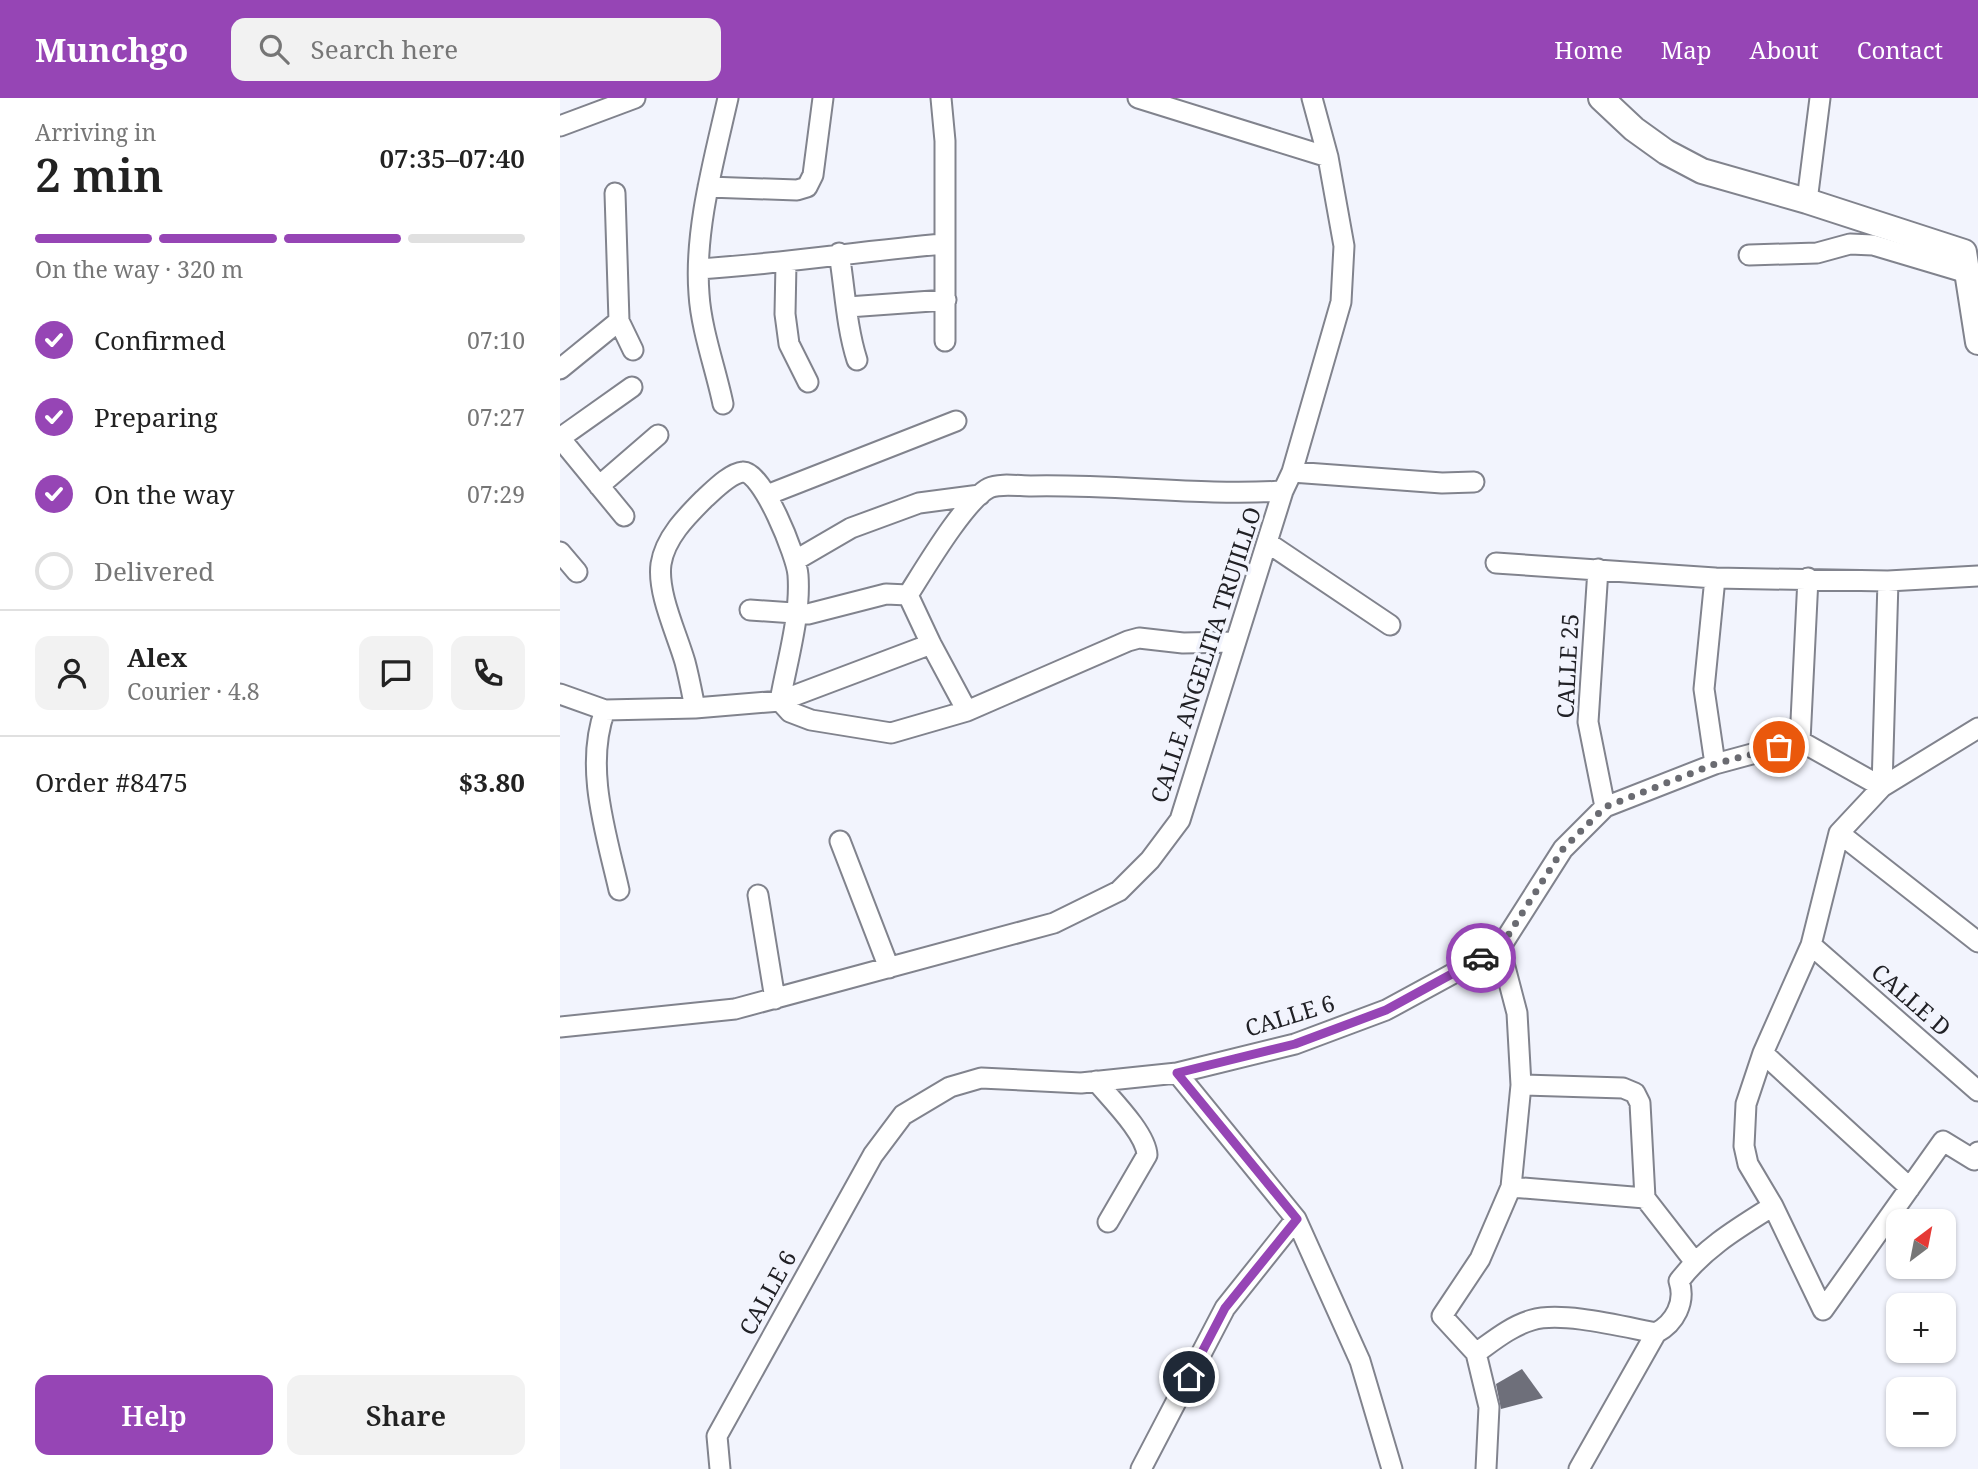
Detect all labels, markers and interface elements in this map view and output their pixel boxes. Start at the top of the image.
search box [231,18,721,81]
text: Munchgo [35,27,189,72]
icon: search [255,30,293,68]
text: Search here [311,31,458,67]
text: Home [1554,33,1623,66]
text: Map [1661,33,1712,66]
text: About [1750,33,1819,66]
text: Contact [1857,33,1943,66]
text: Arriving in [35,116,156,148]
text: 07:35–07:40 [379,140,525,176]
text: 2 min [35,143,163,205]
text: On the way · 320 m [35,253,243,285]
icon: check [35,321,73,359]
text: Confirmed [94,322,226,358]
text: 07:10 [467,324,525,356]
icon: check [35,398,73,436]
text: Preparing [94,399,218,435]
text: 07:27 [467,401,525,433]
icon: check [35,475,73,513]
text: On the way [94,476,234,512]
text: 07:29 [467,478,525,510]
street label: CALLE ANGELITA TRUJILLO [1142,503,1268,807]
text: Delivered [94,553,214,589]
street label: CALLE 25 [1548,613,1586,719]
button: person [35,636,109,710]
button: chat [359,636,433,710]
button: phone [451,636,525,710]
text: Alex [127,639,187,675]
text: Courier · 4.8 [127,675,260,707]
pin [1749,717,1809,777]
icon: bag [1760,728,1798,766]
text: Order #8475 [35,764,188,800]
text: $3.80 [459,764,525,800]
courier [1446,923,1516,993]
icon: car [1462,939,1500,977]
street label: CALLE D [1865,956,1958,1043]
street label: CALLE 6 [1241,986,1338,1044]
north arrow [1886,1209,1956,1279]
map controls [1886,1209,1956,1447]
street label: CALLE 6 [731,1244,803,1341]
button: + [1886,1293,1956,1363]
pin [1159,1347,1219,1407]
icon: home [1170,1358,1208,1396]
button: Help [35,1375,273,1455]
button: Share [287,1375,525,1455]
button: − [1886,1377,1956,1447]

